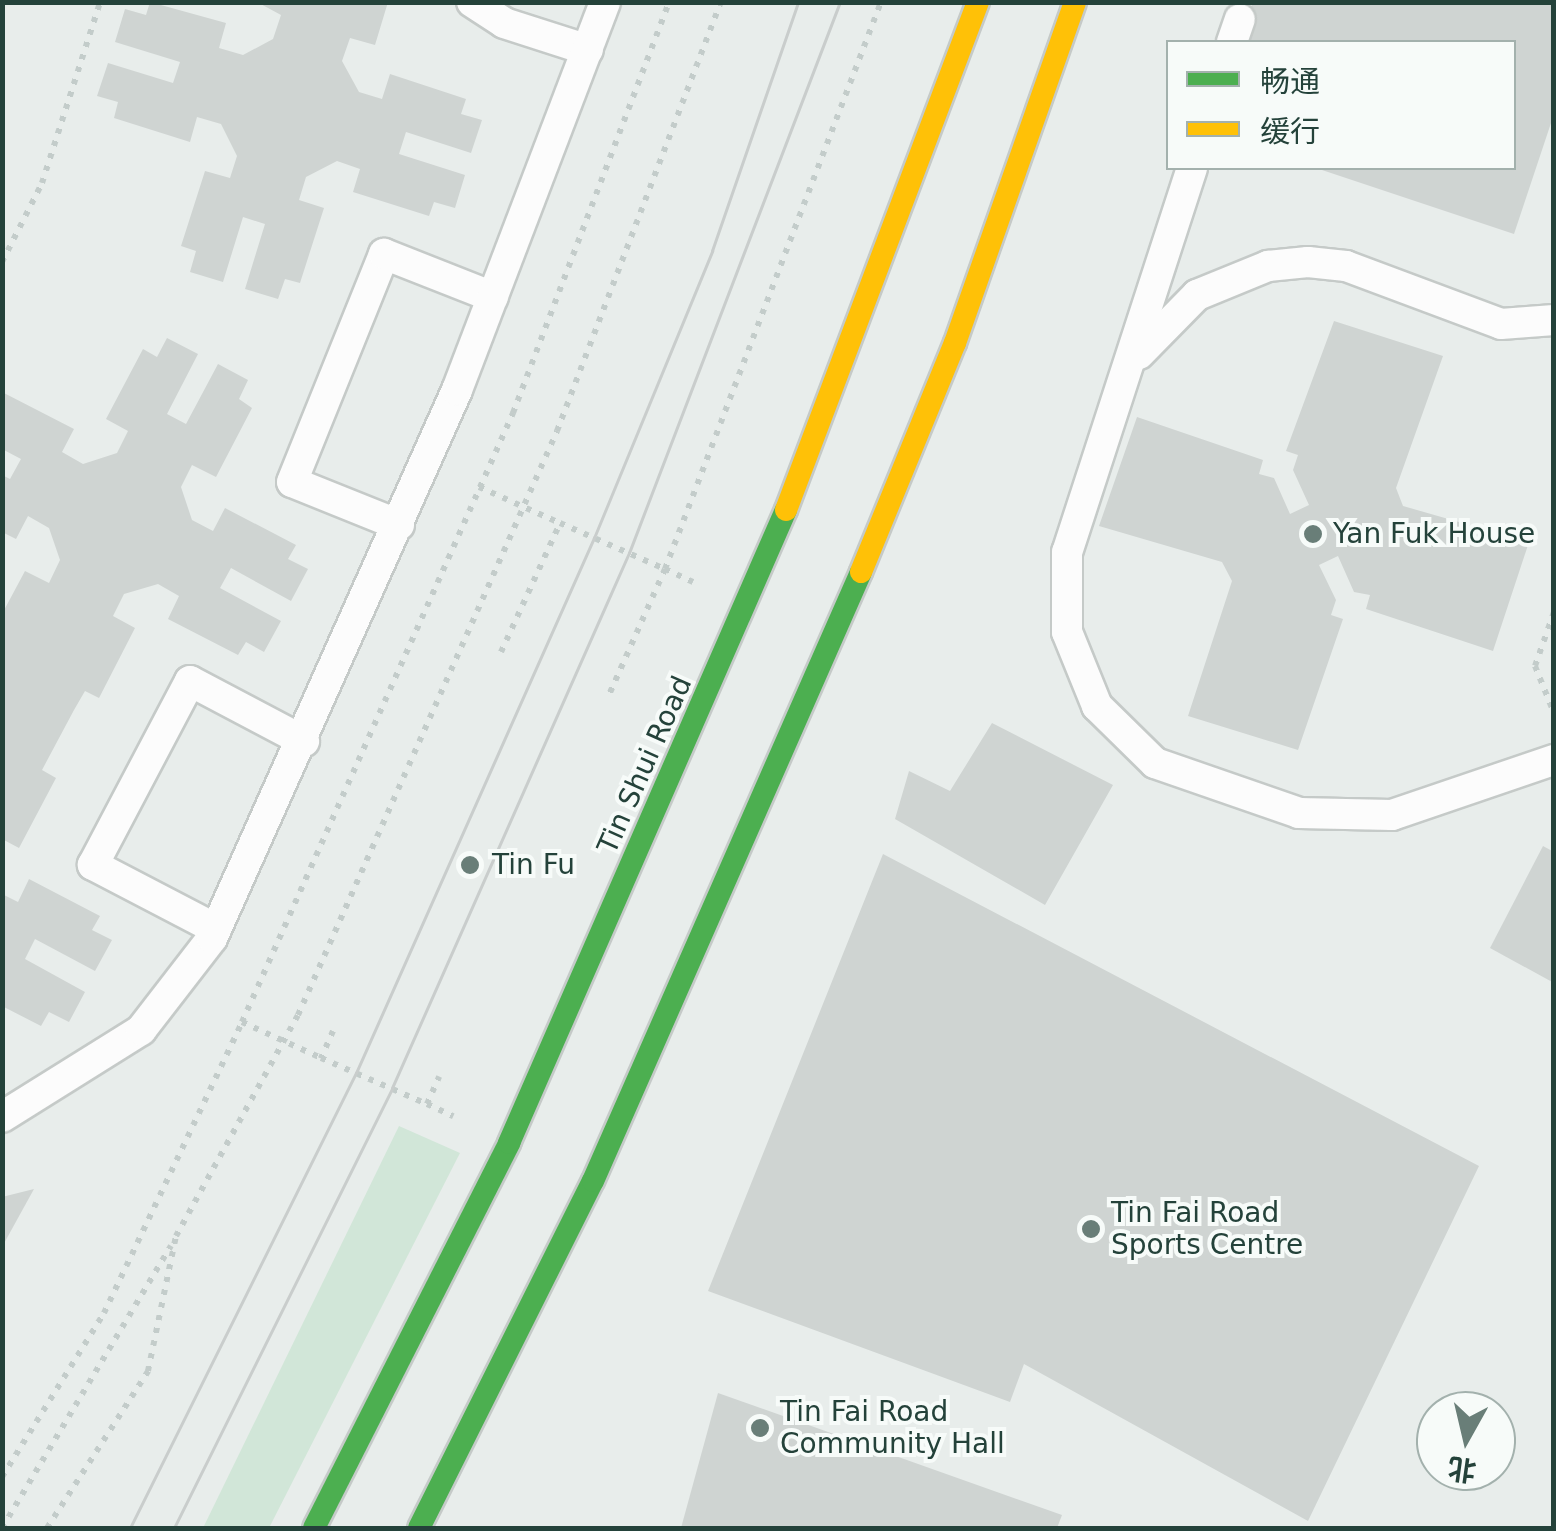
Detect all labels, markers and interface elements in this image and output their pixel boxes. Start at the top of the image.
legend [1166,40,1516,170]
text: 畅通 [1260,64,1320,99]
text: 缓行 [1260,114,1320,149]
place label: Yan Fuk House [1333,517,1535,551]
marker: Yan Fuk House [1302,523,1324,545]
street label: Tin Shui Road [591,671,699,859]
place label: Tin Fu [492,848,575,882]
marker: Tin Fu [457,852,483,878]
place label: Tin Fai Road Sports Centre [1111,1196,1303,1262]
marker: Tin Fai Road Sports Centre [1080,1218,1102,1240]
north arrow [1416,1391,1516,1491]
place label: Tin Fai Road Community Hall [780,1395,1005,1461]
marker: Tin Fai Road Community Hall [749,1417,771,1439]
text: 北 [1446,1451,1478,1488]

